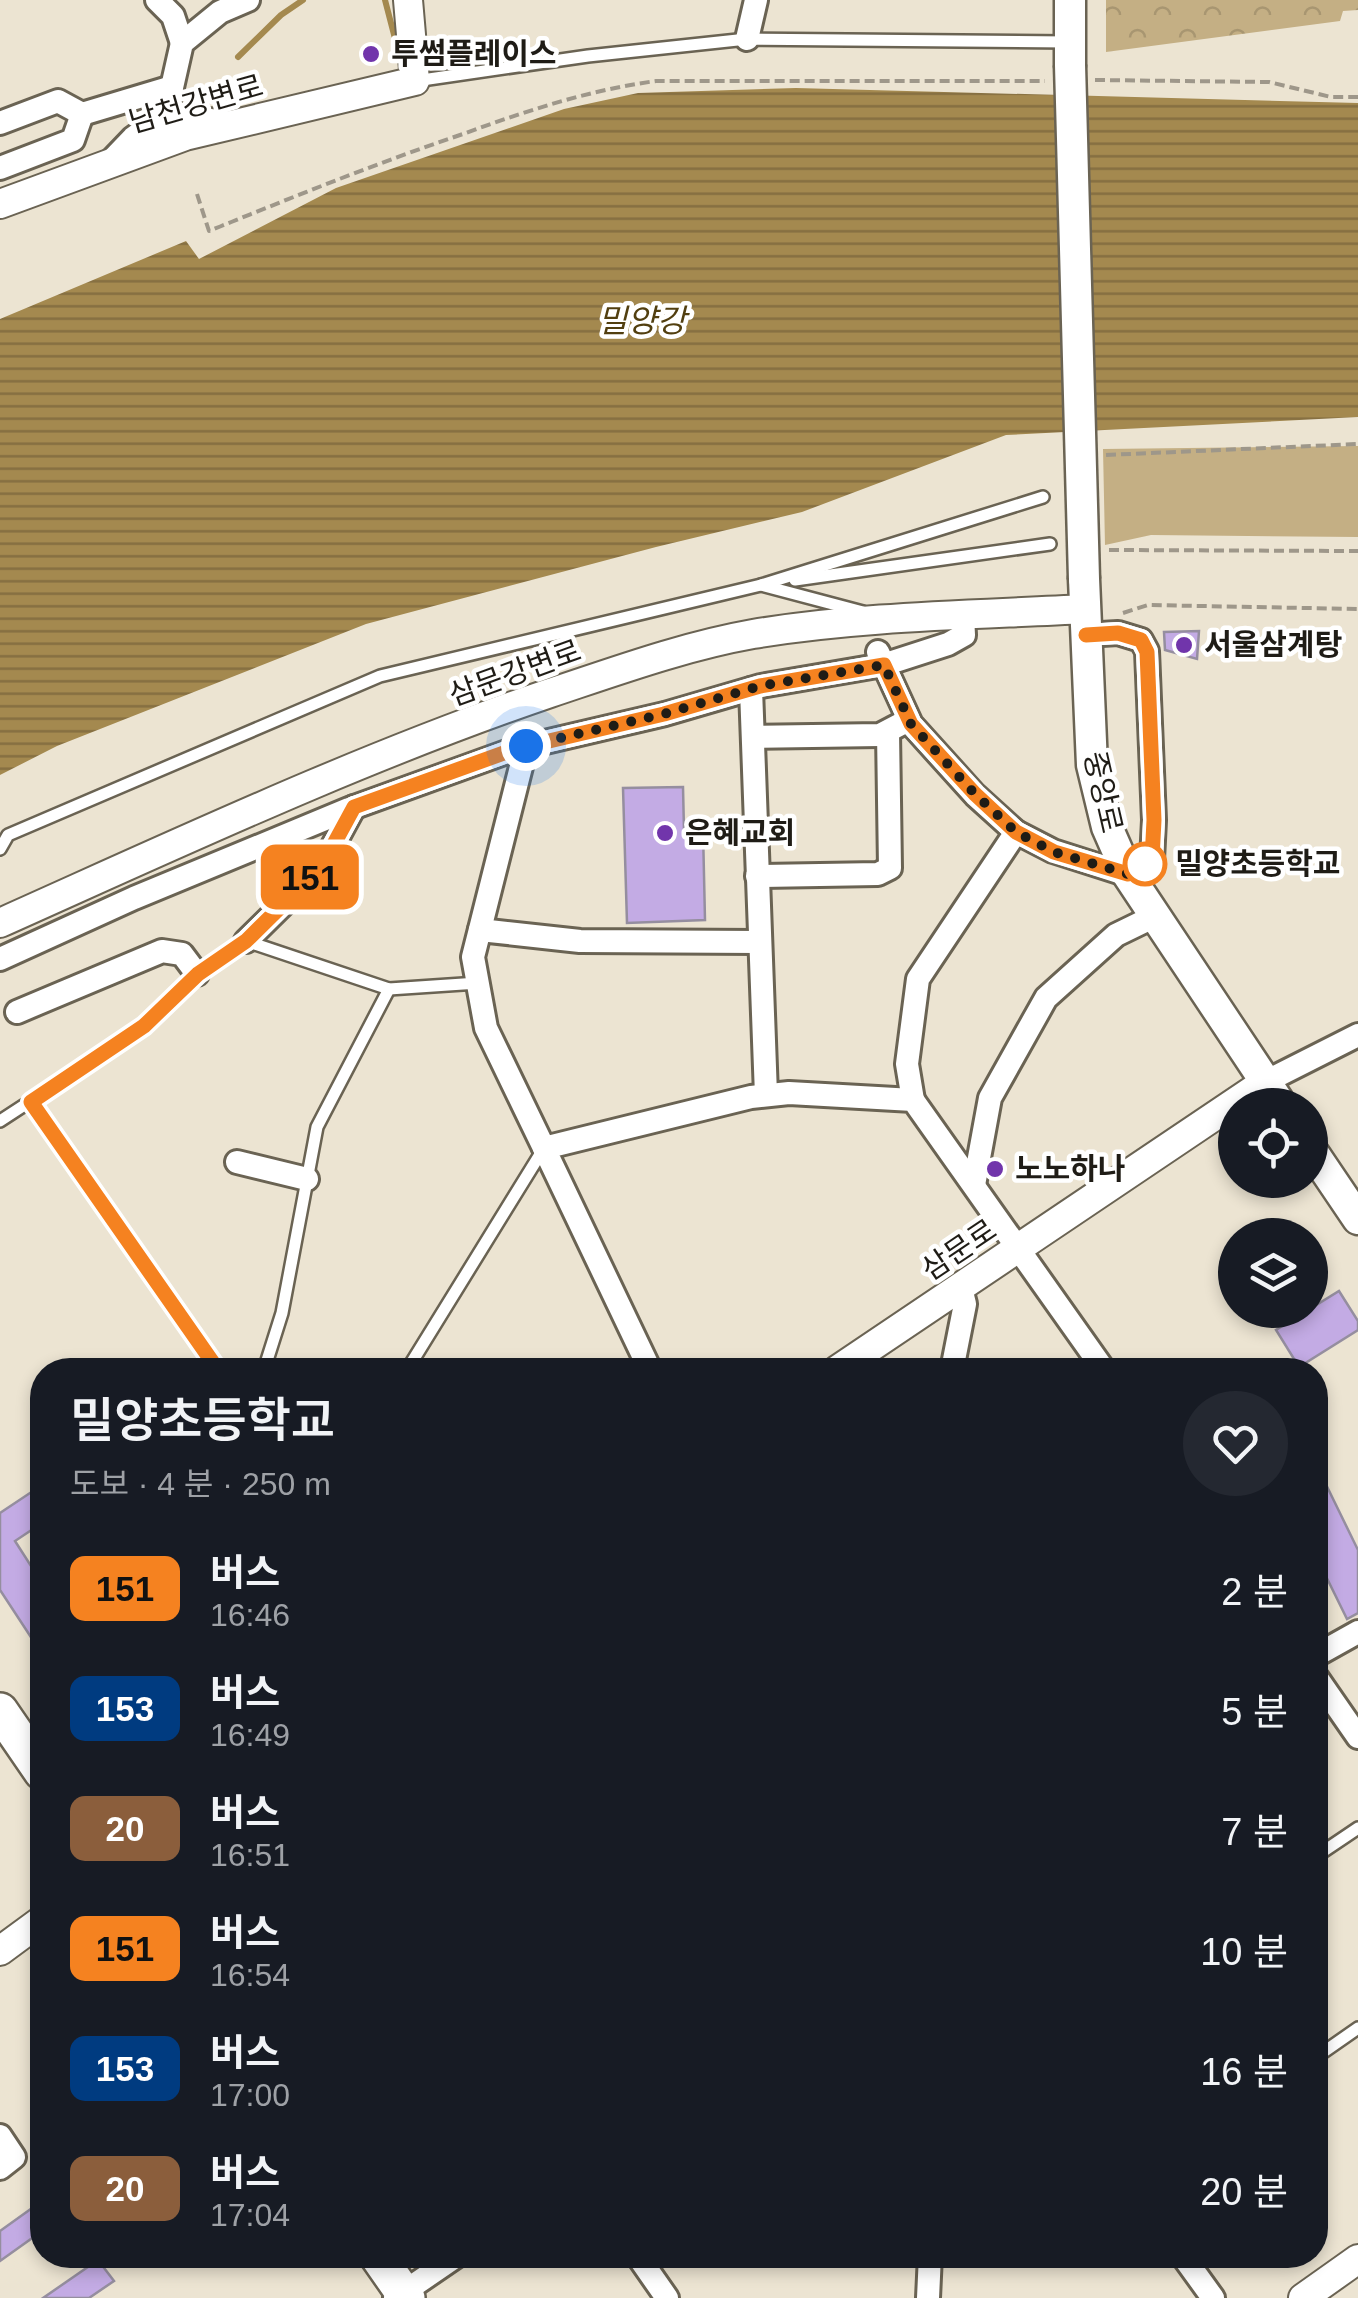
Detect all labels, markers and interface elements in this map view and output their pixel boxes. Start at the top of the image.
place label: 투썸플레이스 [391,37,557,70]
marker: 투썸플레이스 [360,43,382,65]
street label: 남천강변로 [125,69,267,138]
water label: 밀양강 [598,303,691,339]
place label: 서울삼계탕 [1204,628,1342,661]
street label: 삼문강변로 [444,633,585,712]
marker: 서울삼계탕 [1173,634,1195,656]
your location [501,721,551,771]
street label: 중앙로 [1078,748,1129,836]
place label: 은혜교회 [685,816,795,849]
marker: 은혜교회 [654,822,676,844]
marker: 밀양초등학교 [1124,843,1166,885]
line badge: 151 [252,844,368,910]
place label: 밀양초등학교 [1175,847,1341,880]
text: 151 [281,858,339,897]
map controls [1218,1088,1328,1328]
button: locate [1218,1088,1328,1198]
place label: 노노하나 [1015,1152,1125,1185]
marker: 노노하나 [984,1158,1006,1180]
street label: 삼문로 [915,1213,1002,1286]
button: layers [1218,1218,1328,1328]
button: heart [1183,1391,1288,1496]
text: 밀양초등학교 [70,1394,335,1447]
text: 도보 · 4 분 · 250 m [70,1466,331,1502]
text: 버스 [210,1552,280,1594]
text: 151 [96,1569,154,1608]
text: 2 분 [1221,1571,1288,1613]
text: 16:46 [210,1597,290,1633]
text: 버스 [210,1672,280,1714]
text: 153 [96,1689,154,1728]
text: 5 분 [1221,1691,1288,1733]
text: 16:49 [210,1717,290,1753]
text: 버스 [210,1792,280,1834]
text: 20 [106,1809,144,1848]
text: 7 분 [1221,1811,1288,1853]
text: 16:51 [210,1837,290,1873]
text: 버스 [210,1912,280,1954]
text: 151 [96,1929,154,1968]
text: 10 분 [1200,1931,1288,1973]
text: 16:54 [210,1957,290,1993]
text: 버스 [210,2032,280,2074]
text: 153 [96,2049,154,2088]
text: 16 분 [1200,2051,1288,2093]
text: 17:00 [210,2077,290,2113]
text: 버스 [210,2152,280,2194]
text: 20 [106,2169,144,2208]
text: 20 분 [1200,2171,1288,2213]
text: 17:04 [210,2197,290,2233]

